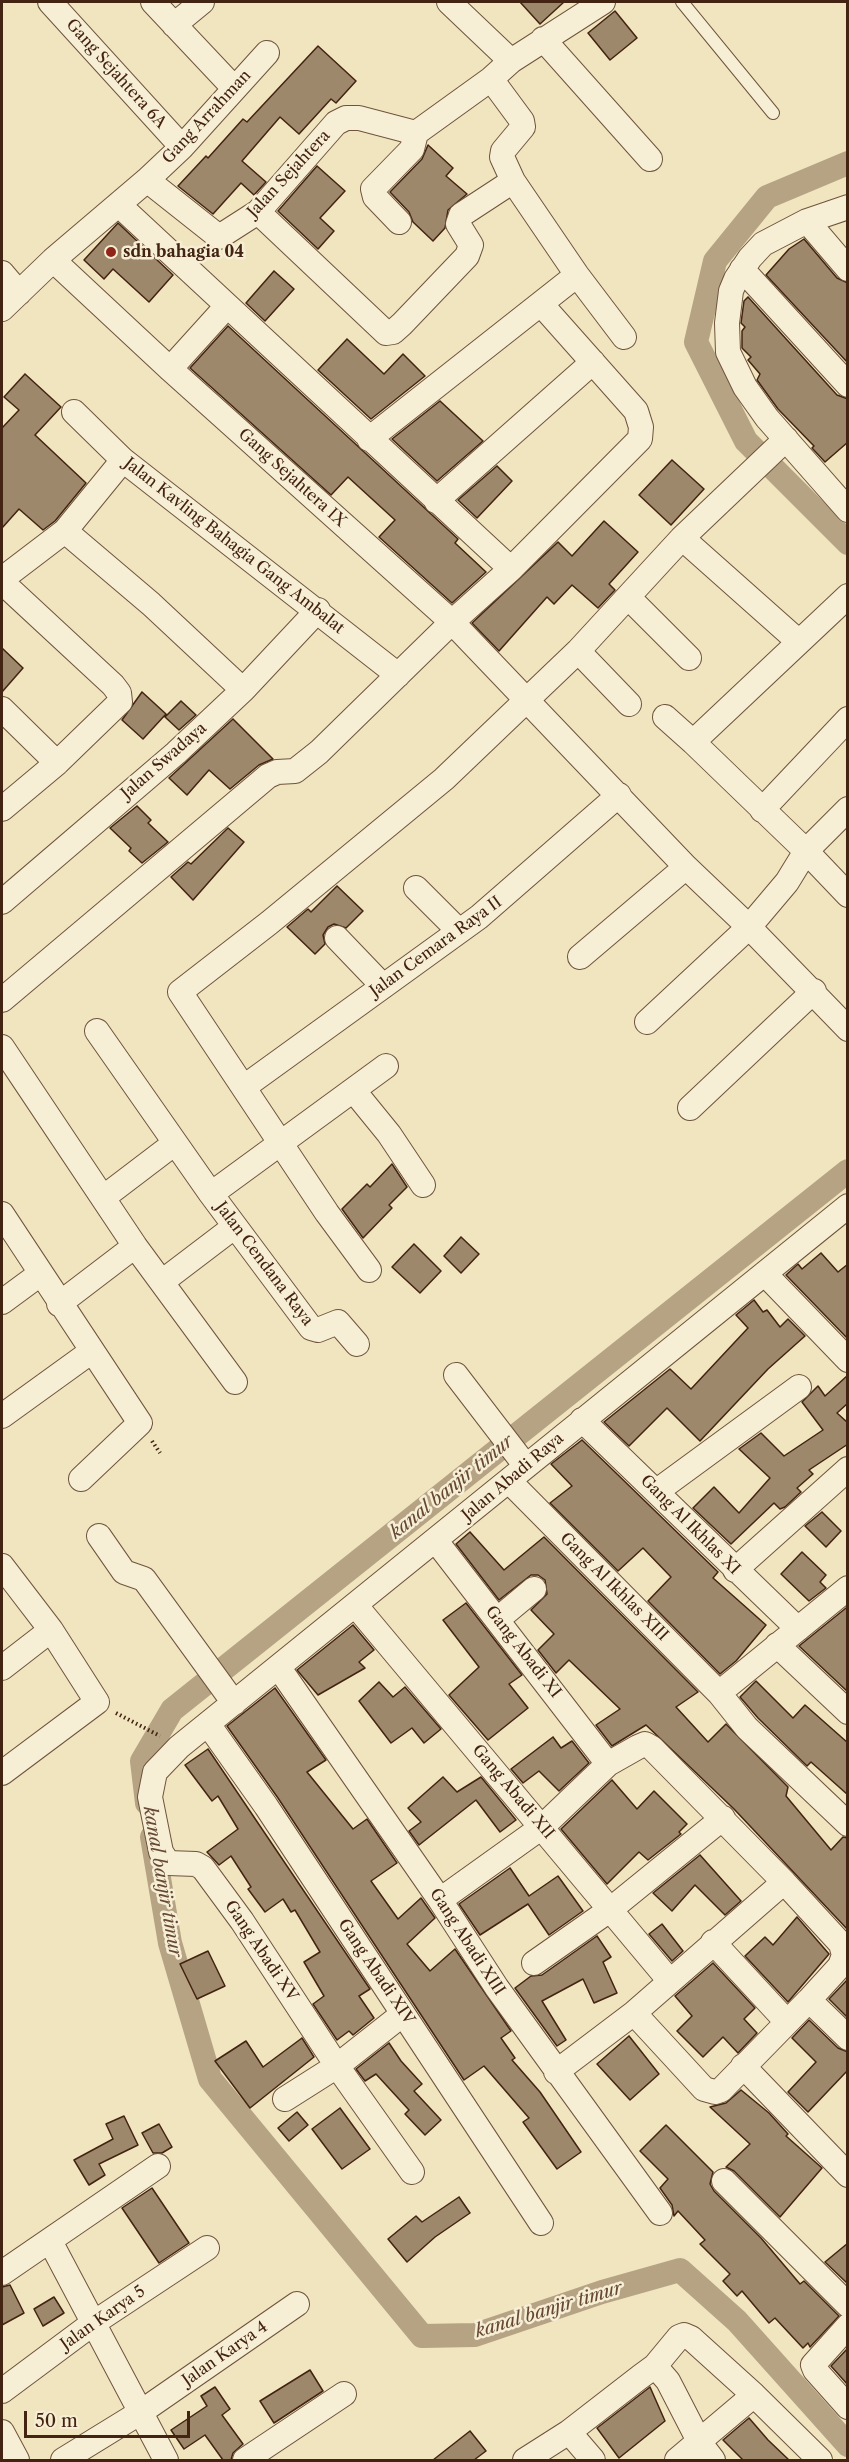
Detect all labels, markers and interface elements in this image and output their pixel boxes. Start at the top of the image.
street label: Gang Sejahtera 6A [62,15,170,133]
street label: Gang Arrahman [159,66,255,168]
street label: Jalan Sejahtera [244,126,334,222]
place label: sdn bahagia 04 [123,242,244,262]
marker: sdn bahagia 04 [104,245,118,259]
street label: Gang Sejahtera IX [234,425,350,531]
street label: Jalan Kavling Bahagia Gang Ambalat [120,454,348,638]
street label: Jalan Swadaya [117,719,211,803]
street label: Jalan Cemara Raya II [366,893,506,1001]
street label: Jalan Cendana Raya [211,1198,317,1330]
street label: Jalan Abadi Raya [458,1429,568,1525]
water label: kanal banjir timur [386,1431,518,1543]
street label: Gang Al Ikhlas XI [636,1471,744,1579]
street label: Gang Al Ikhlas XIII [556,1529,672,1645]
street label: Gang Abadi XI [481,1602,565,1702]
street label: Gang Abadi XII [468,1741,558,1843]
water label: kanal banjir timur [138,1805,186,1959]
street label: Gang Abadi XIII [425,1885,509,1999]
street label: Gang Abadi XV [220,1897,302,2005]
street label: Gang Abadi XIV [334,1916,418,2028]
water label: kanal banjir timur [473,2277,625,2343]
street label: Jalan Karya 5 [57,2282,149,2354]
street label: Jalan Karya 4 [179,2318,271,2390]
scale bar [27,2399,194,2437]
text: 50 m [35,2410,78,2432]

